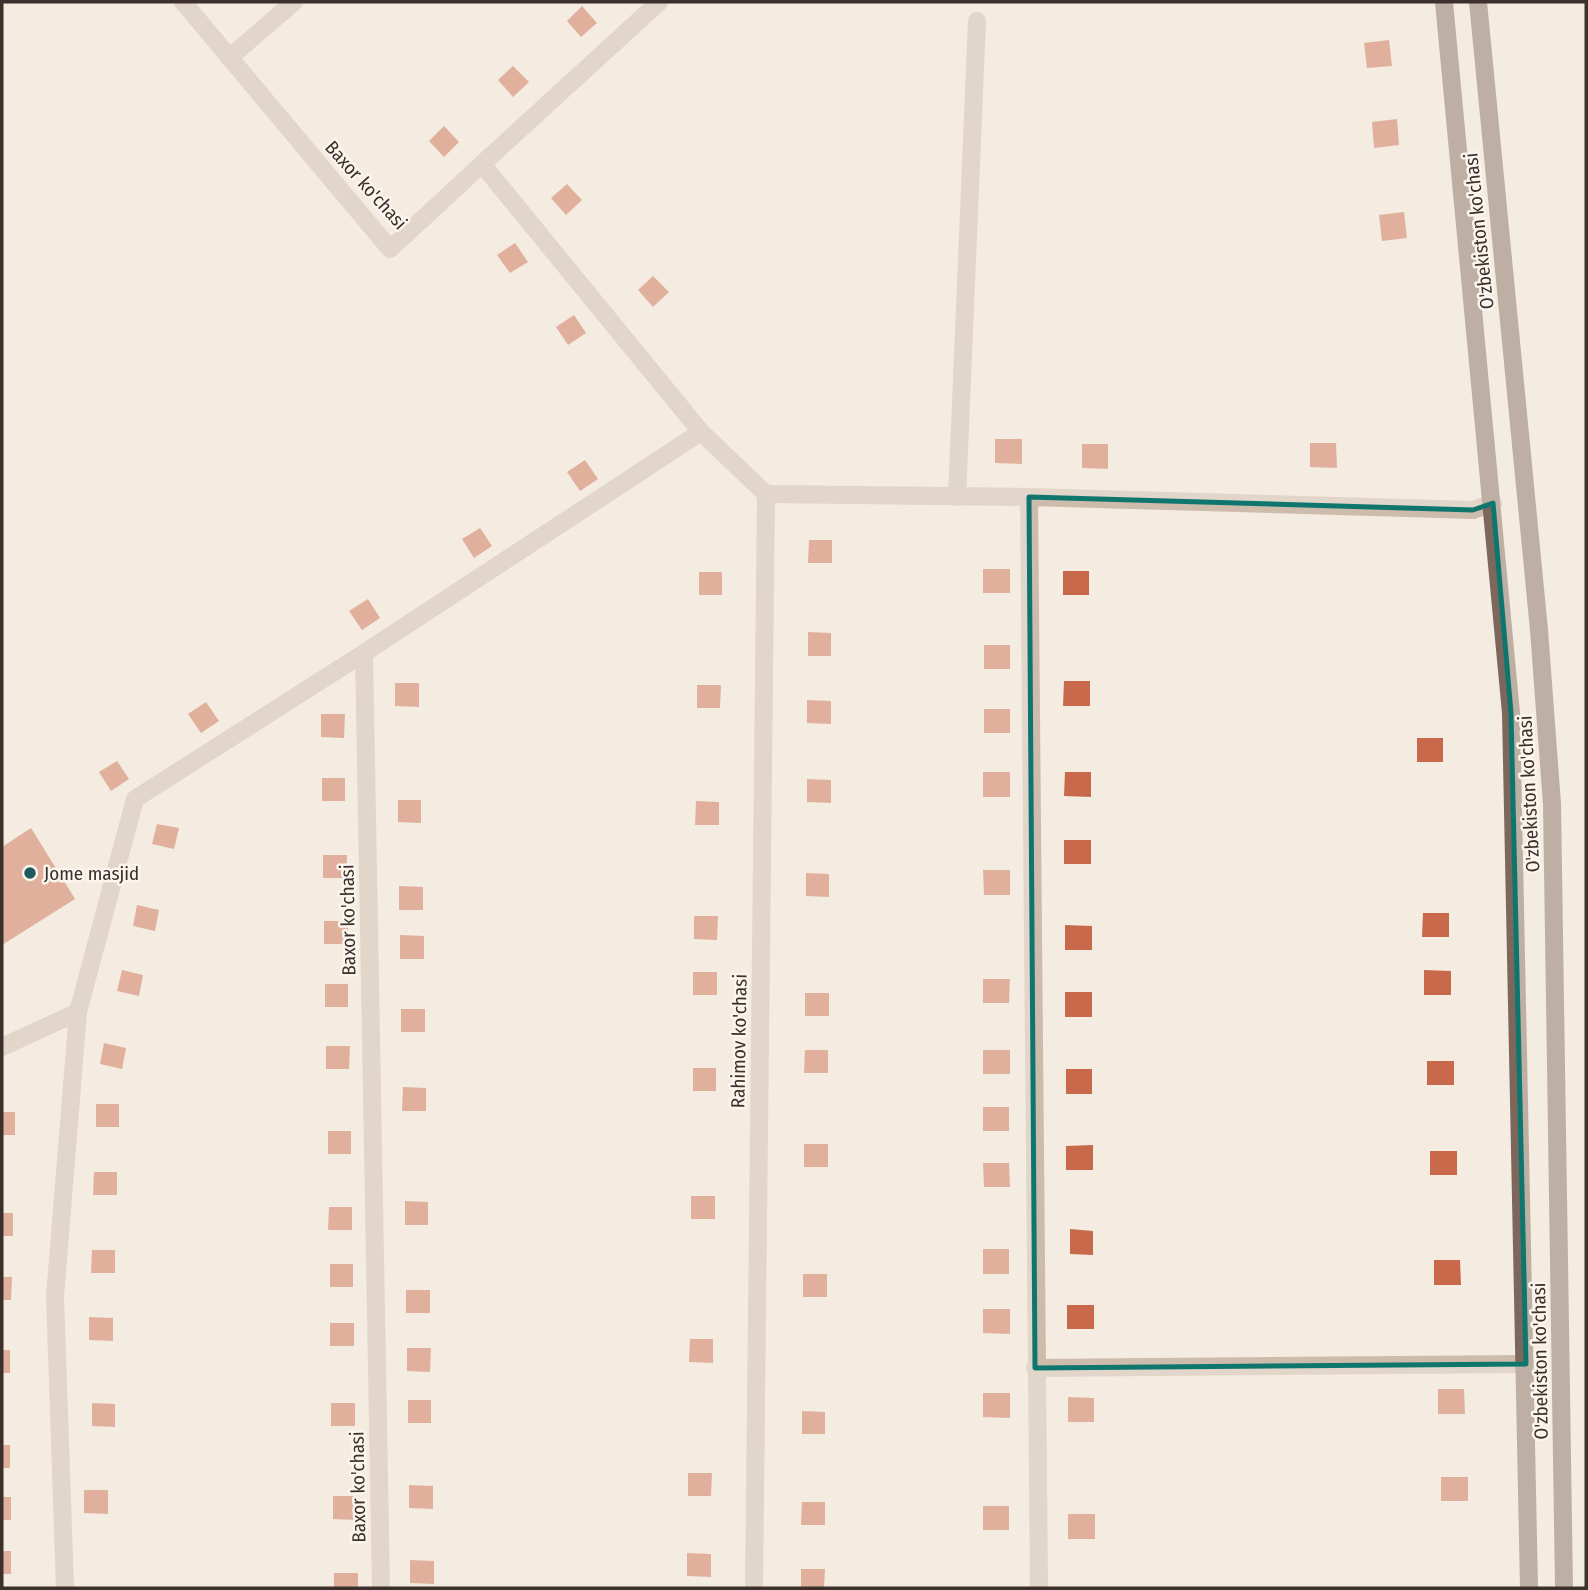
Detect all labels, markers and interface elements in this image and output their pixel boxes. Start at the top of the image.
street label: Baxor ko'chasi [320,136,412,234]
street label: O'zbekiston ko'chasi [1459,152,1499,310]
street label: O'zbekiston ko'chasi [1513,715,1545,873]
place label: Jome masjid [44,862,139,885]
street label: Baxor ko'chasi [336,864,360,976]
marker: Jome masjid [22,865,38,881]
street label: Rahimov ko'chasi [726,974,752,1108]
street label: O'zbekiston ko'chasi [1527,1282,1553,1440]
street label: Baxor ko'chasi [346,1431,370,1543]

